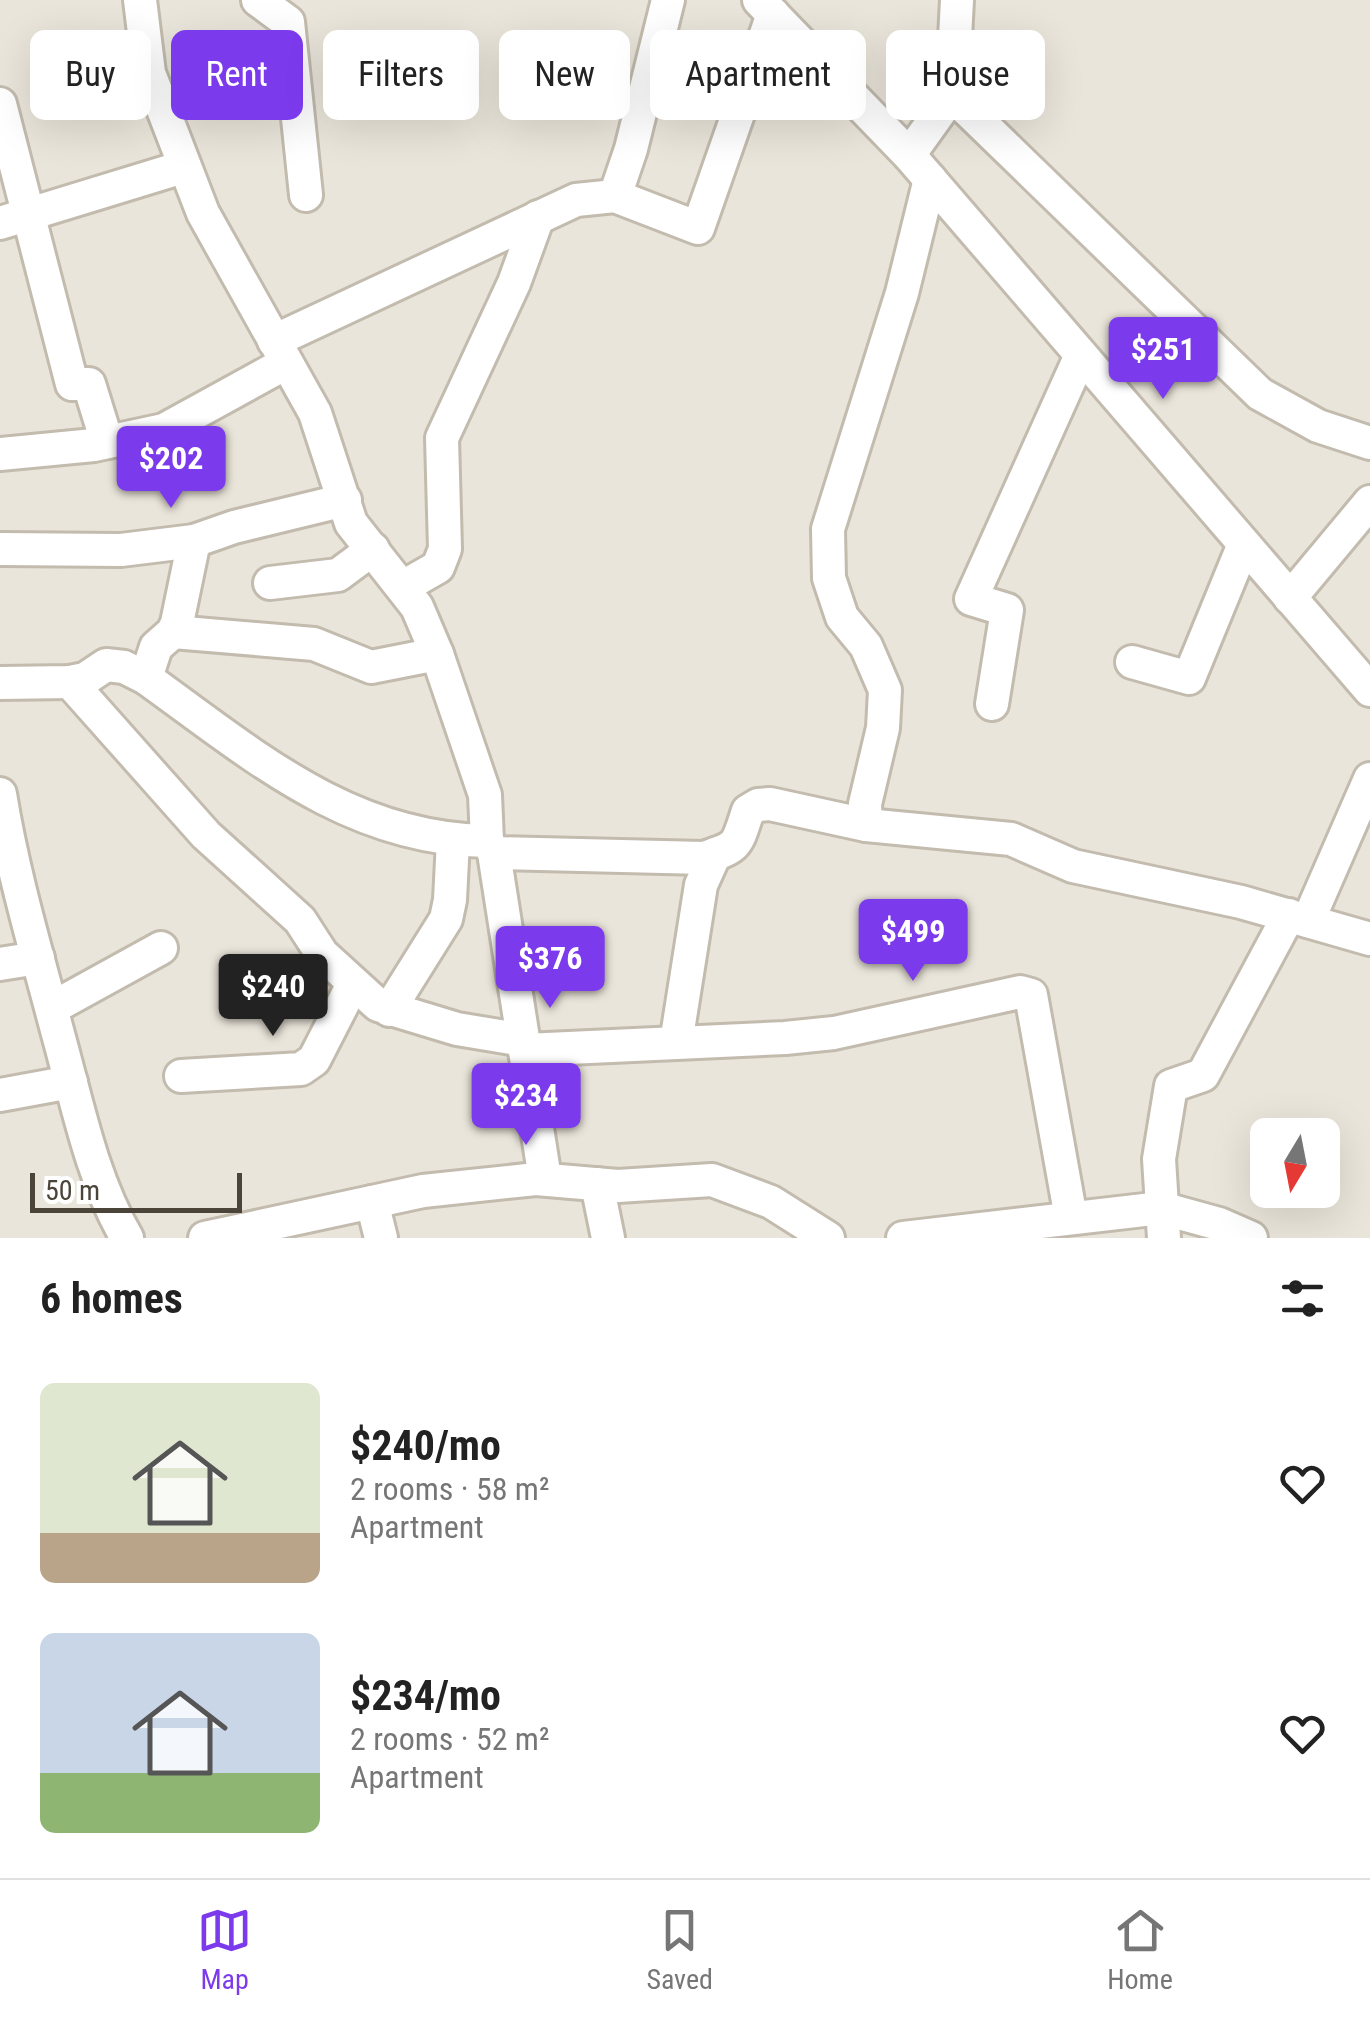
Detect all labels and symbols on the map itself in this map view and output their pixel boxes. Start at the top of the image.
pin: $251 [1104,317,1222,402]
pin: $202 [112,426,230,511]
pin: $499 [854,899,972,984]
pin: $376 [491,926,609,1011]
pin: $240 [214,954,332,1039]
pin: $234 [467,1063,585,1148]
north arrow [1250,1118,1340,1208]
scale bar [30,1168,242,1212]

